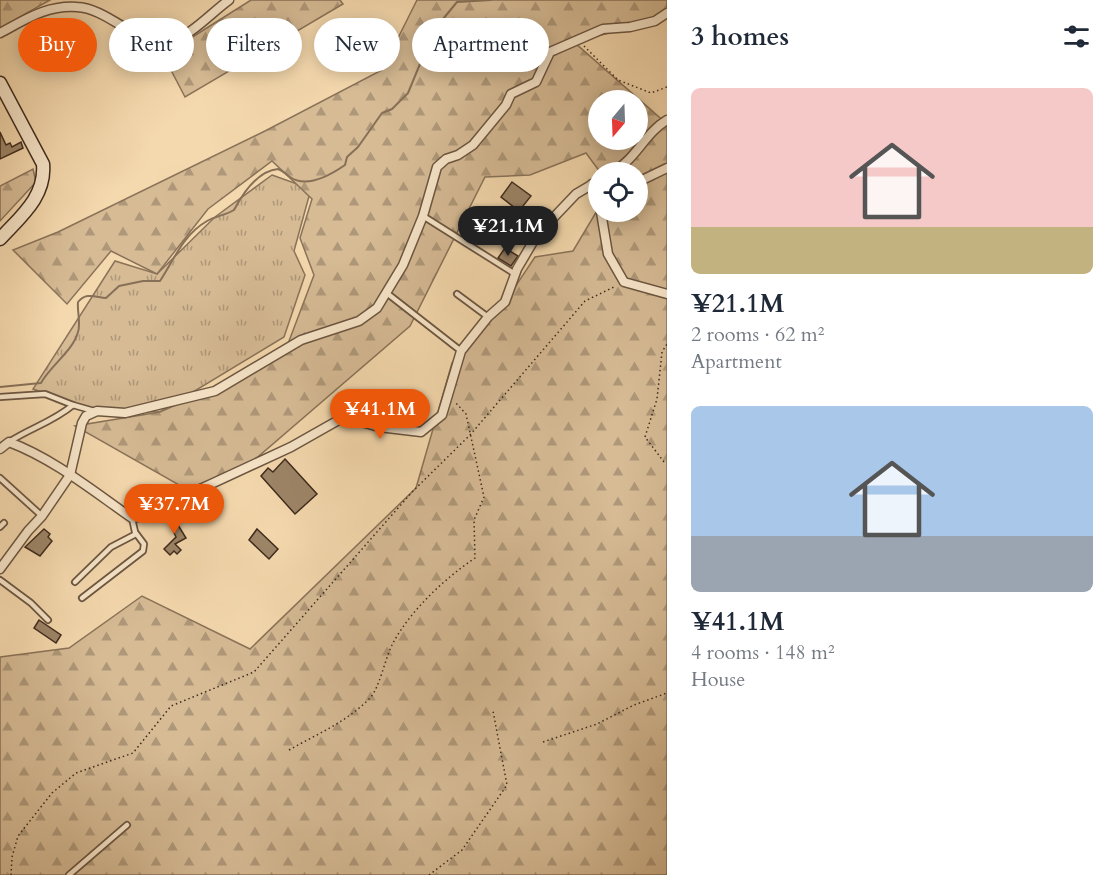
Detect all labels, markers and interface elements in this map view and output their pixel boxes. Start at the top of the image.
chip: Buy [18,18,97,72]
chip: Rent [109,18,194,72]
chip: Filters [206,18,302,72]
chip: New [314,18,400,72]
chip: Apartment [412,18,549,72]
text: 3 homes [691,19,789,54]
icon: filters [1060,20,1093,53]
north arrow [588,90,648,150]
map controls [588,90,648,222]
icon: home [838,127,946,235]
button: locate [588,162,648,222]
pin: ¥21.1M [459,206,557,257]
text: ¥21.1M [472,212,544,239]
text: ¥21.1M [691,286,784,321]
text: 2 rooms · 62 m² [691,321,824,348]
text: Apartment [691,348,782,375]
pin: ¥41.1M [331,389,429,440]
text: ¥41.1M [344,395,416,422]
icon: home [838,445,946,553]
pin: ¥37.7M [125,484,223,535]
text: ¥37.7M [138,490,210,517]
text: ¥41.1M [691,604,784,639]
text: 4 rooms · 148 m² [691,639,835,666]
text: House [691,666,745,693]

